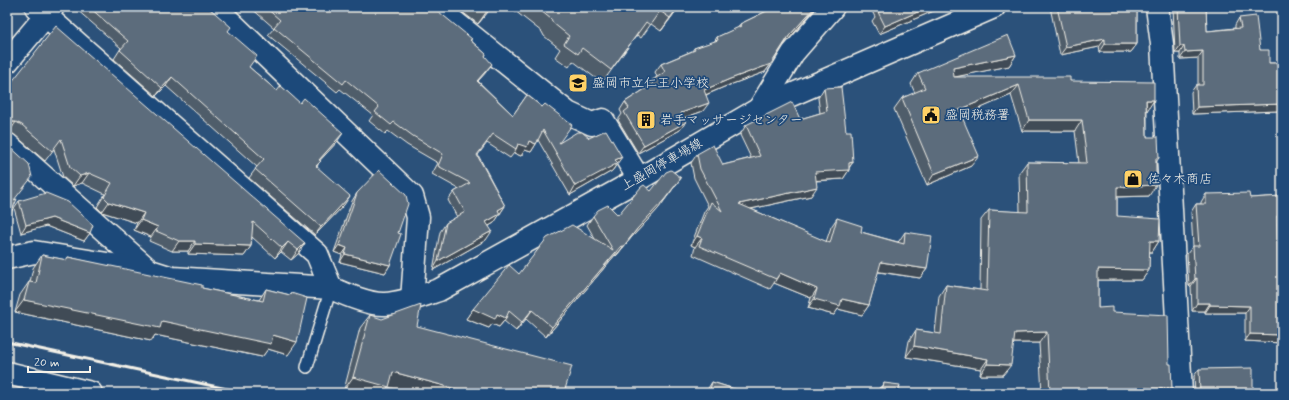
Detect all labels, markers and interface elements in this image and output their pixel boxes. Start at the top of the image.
school or university icon: 盛岡市立仁王小学校 [567,72,589,94]
place label: 盛岡市立仁王小学校 [592,75,709,92]
public building icon: 盛岡税務署 [920,104,942,126]
place label: 盛岡税務署 [945,107,1010,124]
building icon: 岩手マッサージセンター [635,109,657,131]
place label: 岩手マッサージセンター [660,112,803,129]
street label: 上盛岡停車場線 [618,134,707,195]
shop icon: 佐々木商店 [1122,168,1144,190]
place label: 佐々木商店 [1147,171,1212,188]
scale bar [28,348,90,374]
text: 20 m [34,355,60,371]

